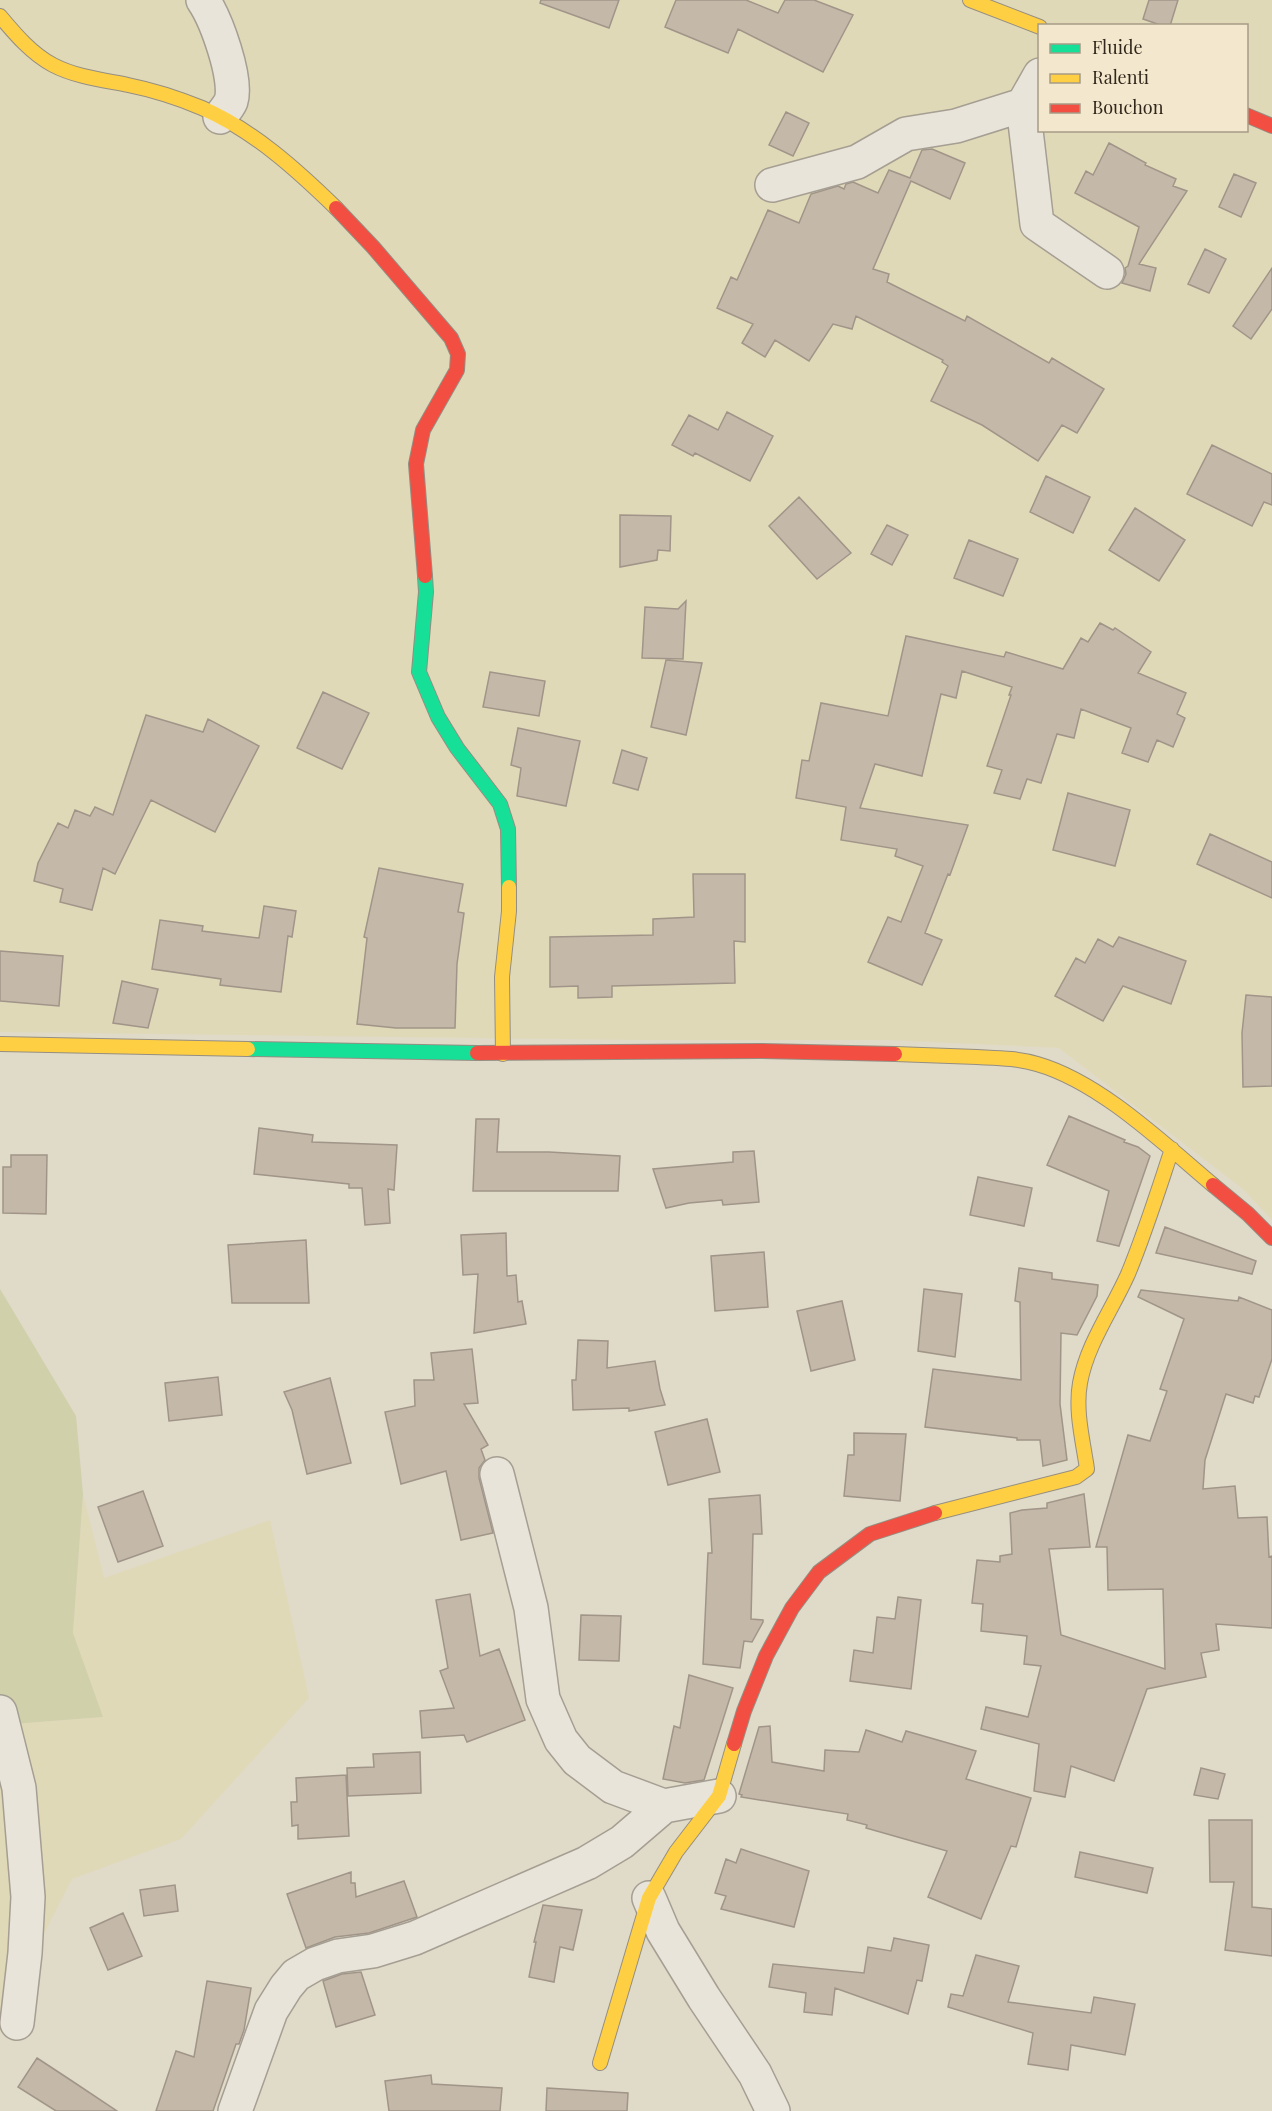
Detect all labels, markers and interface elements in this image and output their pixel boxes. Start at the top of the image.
legend [1038,24,1248,132]
text: Fluide [1092,35,1143,59]
text: Ralenti [1092,65,1149,89]
text: Bouchon [1092,95,1164,119]

